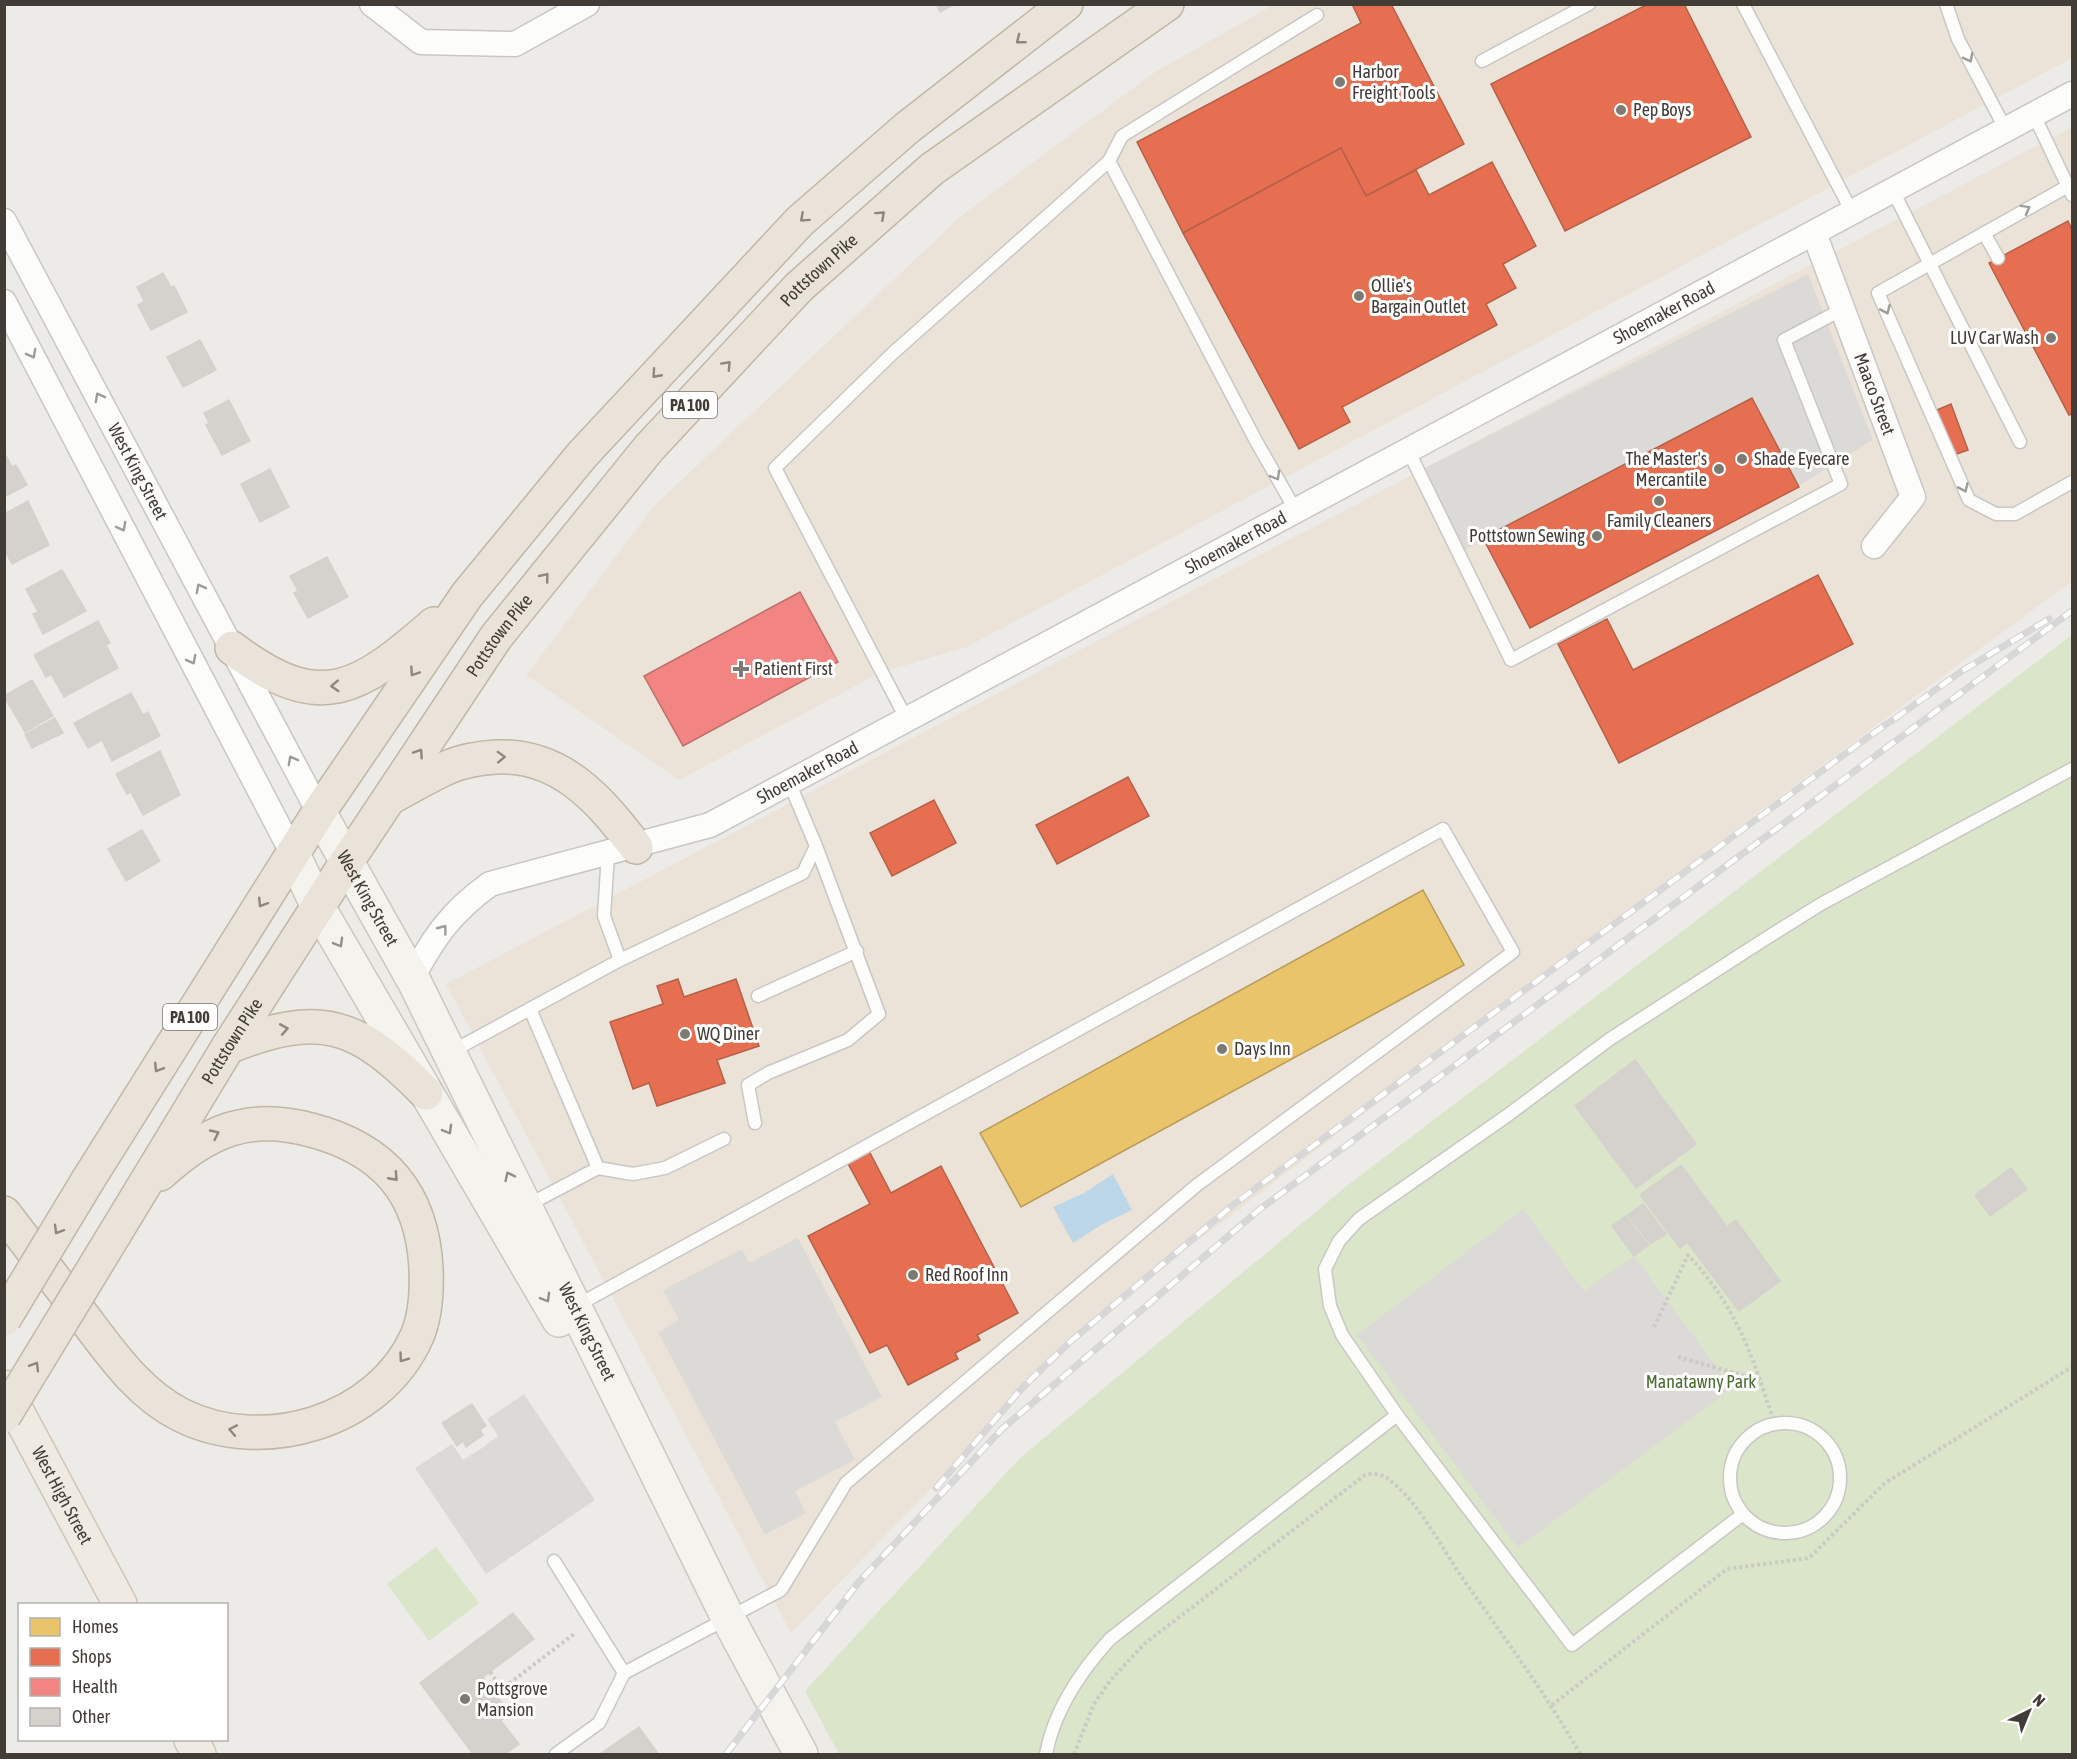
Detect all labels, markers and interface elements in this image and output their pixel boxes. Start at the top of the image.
one-way arrow [1015,33,1026,44]
one-way arrow [1961,52,1973,63]
place label: Harbor Freight Tools [1352,61,1436,103]
marker: Harbor Freight Tools [1333,75,1347,89]
place label: Pep Boys [1633,99,1691,120]
marker: Pep Boys [1614,103,1628,117]
one-way arrow [2020,205,2030,217]
one-way arrow [801,211,811,222]
one-way arrow [874,211,885,222]
street label: Pottstown Pike [775,229,862,310]
place label: Ollie's Bargain Outlet [1371,275,1466,317]
street label: Shoemaker Road [1609,277,1718,348]
marker: Ollie's Bargain Outlet [1352,289,1366,303]
one-way arrow [1878,304,1890,315]
place label: LUV Car Wash [1950,327,2039,348]
marker: LUV Car Wash [2044,331,2058,345]
one-way arrow [24,348,36,359]
street label: Maaco Street [1850,350,1900,438]
one-way arrow [719,362,730,373]
one-way arrow [652,368,663,378]
road number: PA 100 [663,392,717,418]
one-way arrow [95,393,106,404]
street label: West King Street [104,420,172,523]
place label: The Master's Mercantile [1626,448,1707,490]
place label: Shade Eyecare [1754,448,1849,469]
marker: Shade Eyecare [1735,452,1749,466]
marker: The Master's Mercantile [1712,462,1726,476]
one-way arrow [1269,470,1280,480]
one-way arrow [1957,482,1969,493]
marker: Family Cleaners [1652,494,1666,508]
street label: Shoemaker Road [1181,507,1290,578]
place label: Family Cleaners [1607,510,1711,531]
one-way arrow [115,520,126,531]
place label: Pottstown Sewing [1469,525,1585,546]
marker: Pottstown Sewing [1590,529,1604,543]
one-way arrow [538,573,549,584]
one-way arrow [196,584,207,594]
street label: Pottstown Pike [462,590,536,680]
one-way arrow [185,654,196,664]
place label: Patient First [754,658,833,679]
marker: Patient First [732,660,750,678]
one-way arrow [410,666,421,677]
one-way arrow [330,679,339,692]
street label: Shoemaker Road [753,736,862,808]
one-way arrow [412,748,423,759]
one-way arrow [497,751,506,764]
one-way arrow [288,756,299,767]
street label: West King Street [333,847,403,950]
one-way arrow [258,896,269,907]
one-way arrow [436,925,447,936]
one-way arrow [332,937,344,947]
street label: Pottstown Pike [197,994,267,1088]
road number: PA 100 [163,1004,217,1030]
one-way arrow [279,1023,288,1035]
place label: WQ Diner [697,1023,760,1044]
marker: WQ Diner [678,1027,692,1041]
place label: Days Inn [1234,1038,1291,1059]
marker: Days Inn [1215,1042,1229,1056]
one-way arrow [154,1062,166,1072]
one-way arrow [441,1124,452,1134]
one-way arrow [209,1130,220,1142]
one-way arrow [386,1170,397,1181]
one-way arrow [505,1172,517,1183]
one-way arrow [53,1224,65,1234]
place label: Red Roof Inn [925,1264,1008,1285]
marker: Red Roof Inn [906,1268,920,1282]
street label: West King Street [555,1279,620,1384]
one-way arrow [539,1292,550,1302]
one-way arrow [399,1351,410,1362]
one-way arrow [27,1361,38,1372]
park label: Manatawny Park [1646,1371,1756,1392]
one-way arrow [229,1424,239,1437]
street label: West High Street [28,1443,97,1548]
legend [18,1603,228,1741]
text: Homes [72,1616,118,1637]
text: Shops [72,1646,112,1667]
text: Health [72,1676,118,1697]
place label: Pottsgrove Mansion [477,1678,548,1720]
north arrow [1999,1681,2059,1741]
text: N [2030,1690,2049,1710]
marker: Pottsgrove Mansion [458,1692,472,1706]
text: Other [72,1706,111,1727]

